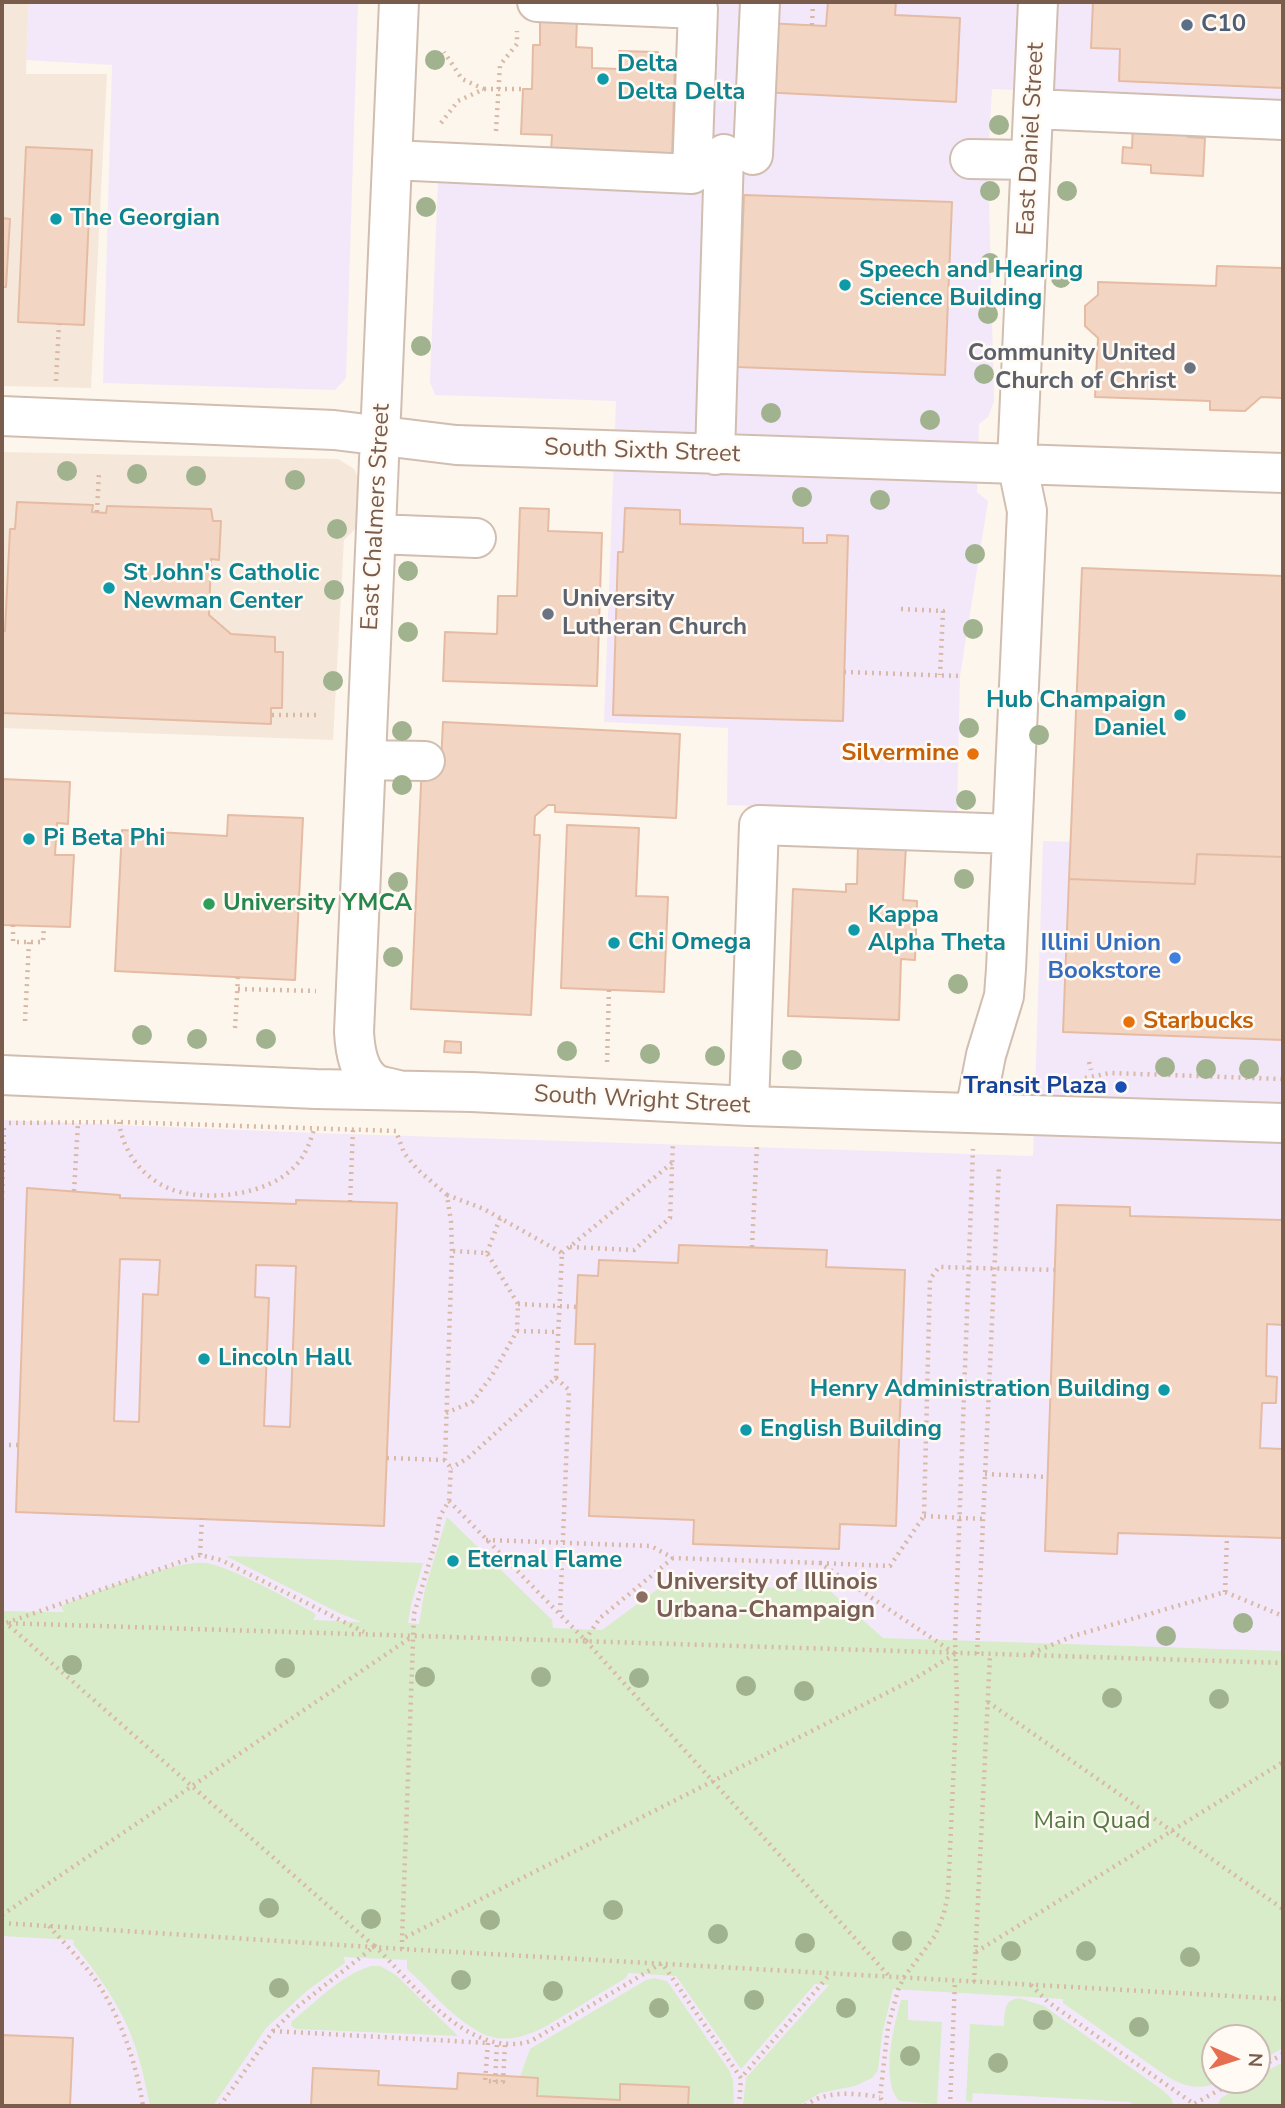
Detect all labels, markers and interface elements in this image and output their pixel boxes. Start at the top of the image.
place label: C10 [1201,11,1246,39]
marker: C10 [1179,17,1195,33]
street label: East Daniel Street [1013,41,1051,237]
place label: Delta Delta Delta [617,51,745,107]
marker: Delta Delta Delta [595,71,611,87]
place label: The Georgian [70,205,220,233]
marker: The Georgian [48,211,64,227]
place label: Speech and Hearing Science Building [859,257,1083,313]
marker: Speech and Hearing Science Building [837,277,853,293]
place label: Community United Church of Christ [968,340,1176,396]
marker: Community United Church of Christ [1182,360,1198,376]
street label: East Chalmers Street [357,403,397,631]
street label: South Sixth Street [543,434,741,470]
place label: St John's Catholic Newman Center [123,560,319,616]
marker: St John's Catholic Newman Center [101,580,117,596]
place label: University Lutheran Church [562,586,747,642]
marker: University Lutheran Church [540,606,556,622]
place label: Hub Champaign Daniel [986,687,1166,743]
marker: Hub Champaign Daniel [1172,707,1188,723]
place label: Silvermine [841,740,959,768]
marker: Silvermine [965,746,981,762]
place label: Pi Beta Phi [43,825,165,853]
marker: Pi Beta Phi [21,831,37,847]
place label: University YMCA [223,890,412,918]
marker: University YMCA [201,896,217,912]
place label: Kappa Alpha Theta [868,902,1006,958]
marker: Kappa Alpha Theta [846,922,862,938]
place label: Chi Omega [628,929,751,957]
place label: Illini Union Bookstore [1040,930,1161,986]
marker: Chi Omega [606,935,622,951]
marker: Illini Union Bookstore [1167,950,1183,966]
place label: Starbucks [1143,1008,1254,1036]
marker: Starbucks [1121,1014,1137,1030]
place label: Transit Plaza [963,1073,1107,1101]
marker: Transit Plaza [1113,1079,1129,1095]
street label: South Wright Street [533,1081,751,1121]
place label: Lincoln Hall [218,1345,352,1373]
marker: Lincoln Hall [196,1351,212,1367]
place label: Henry Administration Building [810,1376,1150,1404]
marker: Henry Administration Building [1156,1382,1172,1398]
place label: English Building [760,1416,942,1444]
marker: English Building [738,1422,754,1438]
place label: Eternal Flame [467,1547,622,1575]
marker: Eternal Flame [445,1553,461,1569]
place label: University of Illinois Urbana-Champaign [656,1569,878,1625]
marker: University of Illinois Urbana-Champaign [634,1589,650,1605]
park label: Main Quad [1033,1808,1151,1836]
north arrow [1201,2024,1271,2094]
text: N [1242,2052,1268,2068]

